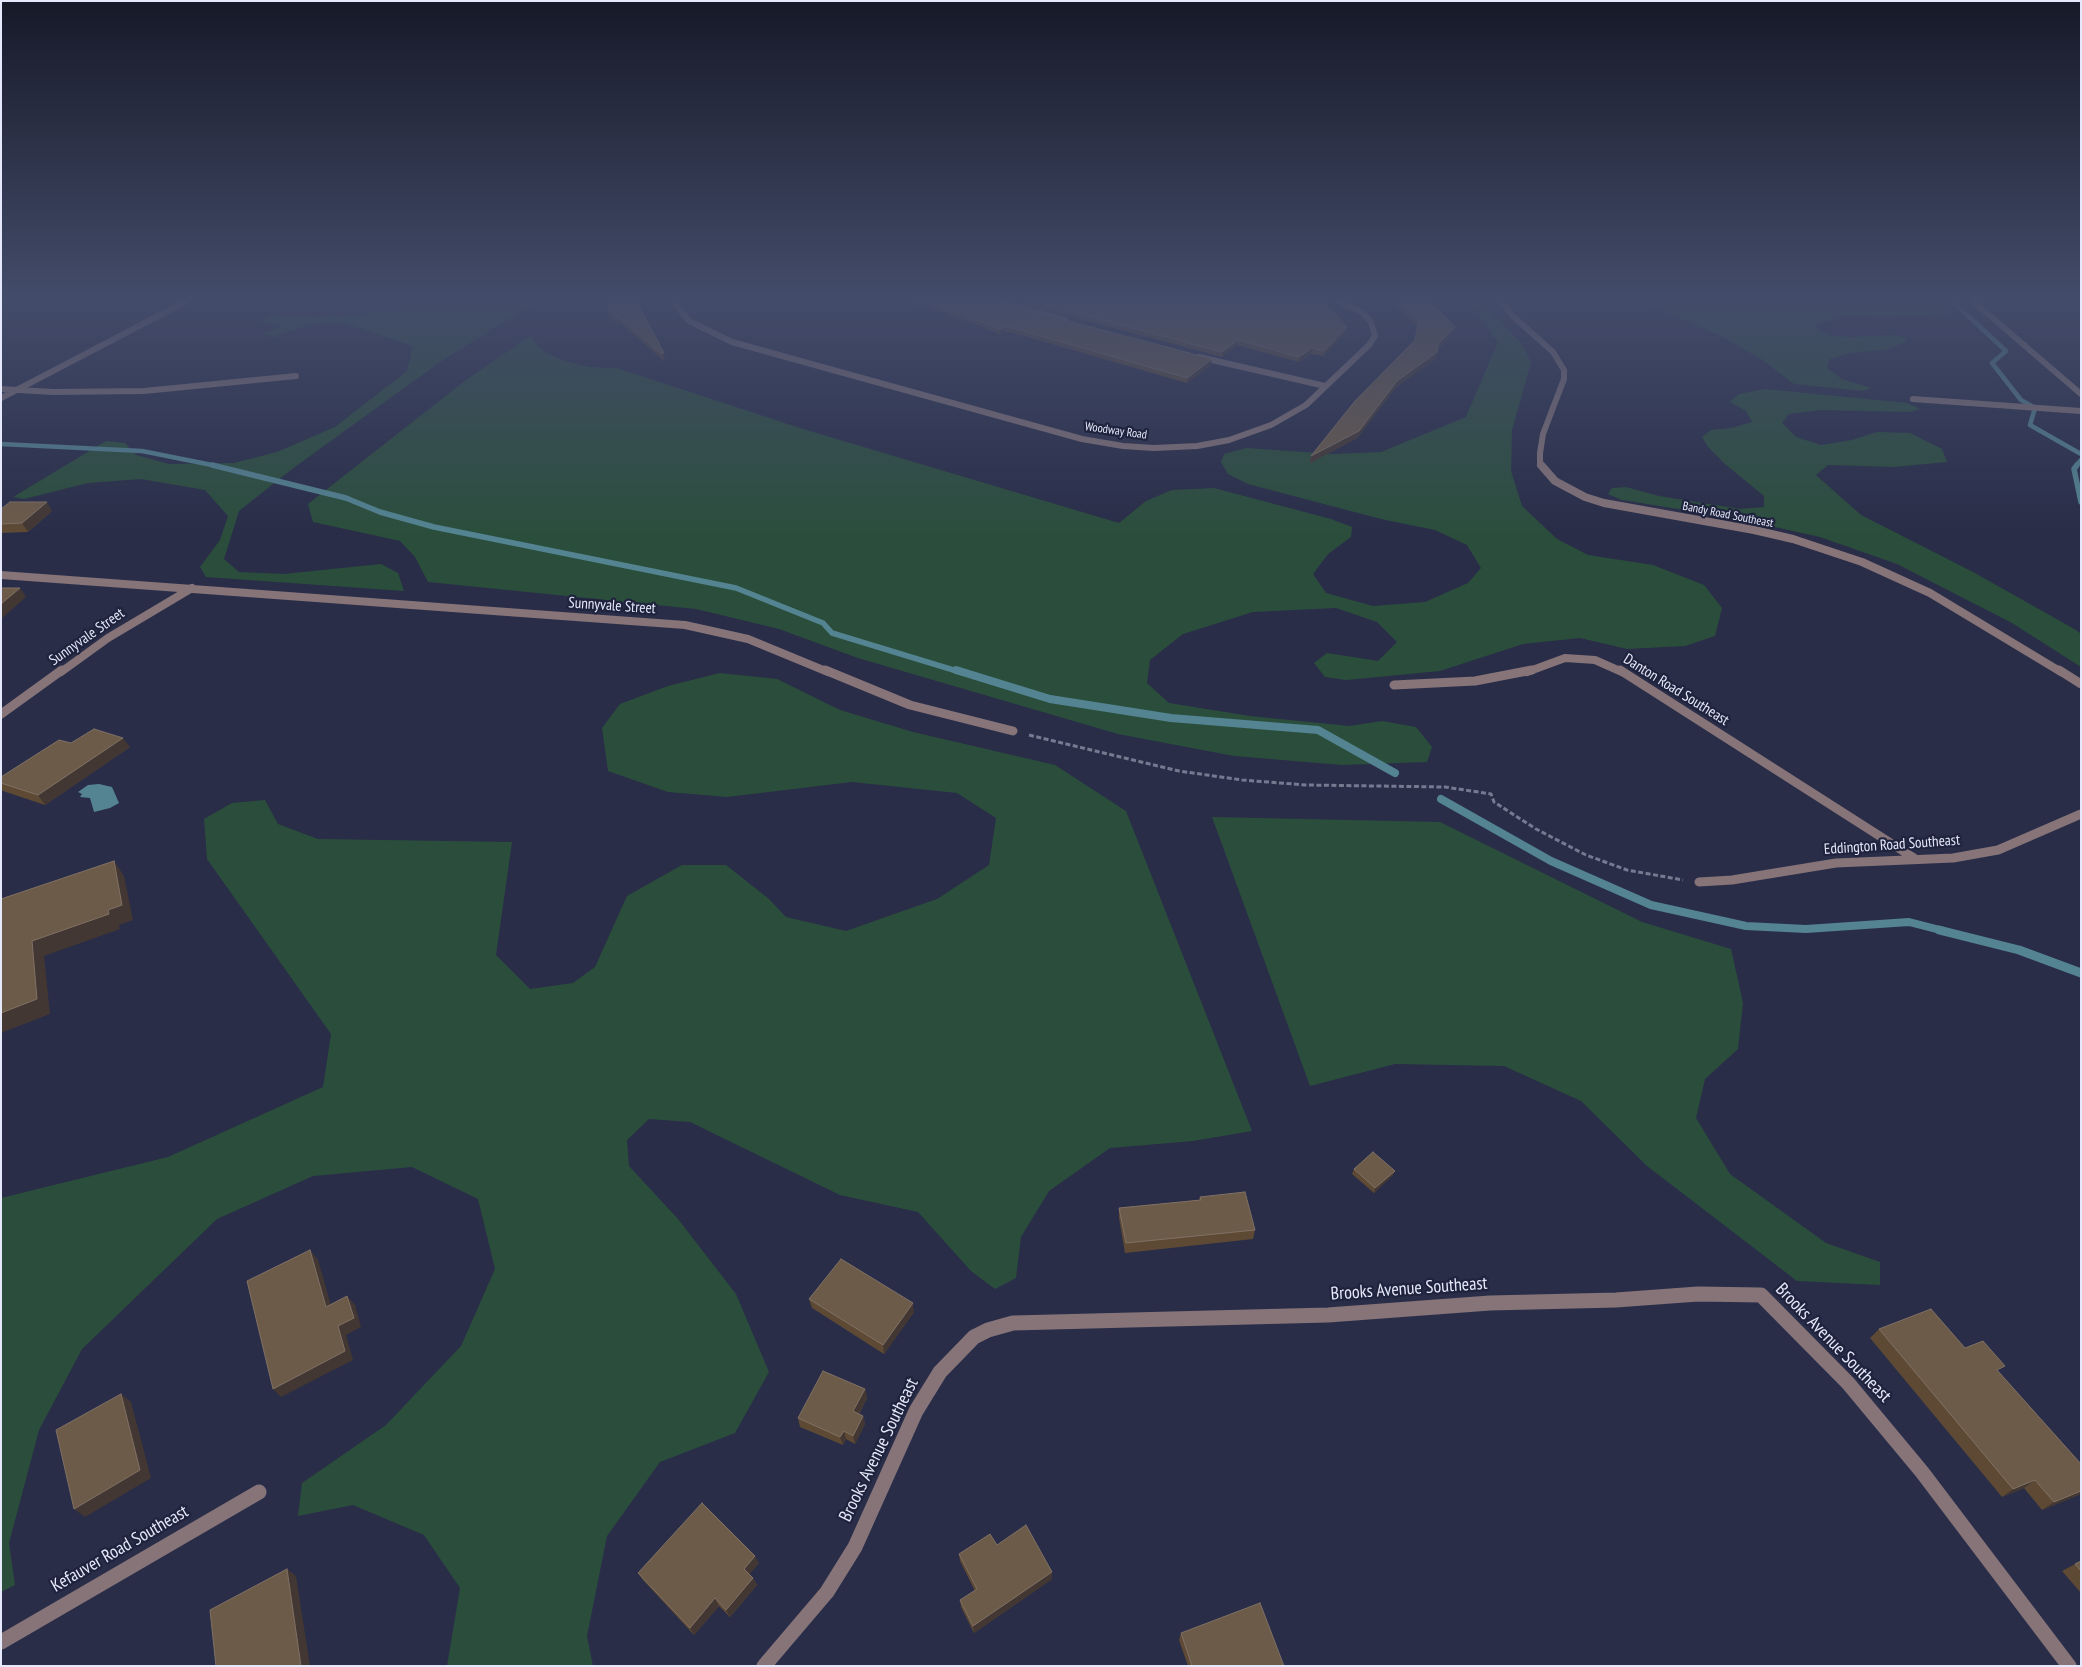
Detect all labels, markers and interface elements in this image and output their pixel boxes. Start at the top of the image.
street label: Woodway Road [1084,420,1148,442]
street label: Bandy Road Southeast [1681,499,1775,531]
street label: Sunnyvale Street [568,594,656,618]
street label: Sunnyvale Street [46,604,128,670]
street label: Danton Road Southeast [1620,650,1732,730]
street label: Eddington Road Southeast [1823,831,1961,859]
street label: Brooks Avenue Southeast [1330,1273,1488,1305]
street label: Brooks Avenue Southeast [1771,1279,1895,1407]
street label: Brooks Avenue Southeast [835,1375,923,1525]
street label: Kefauver Road Southeast [48,1501,192,1597]

